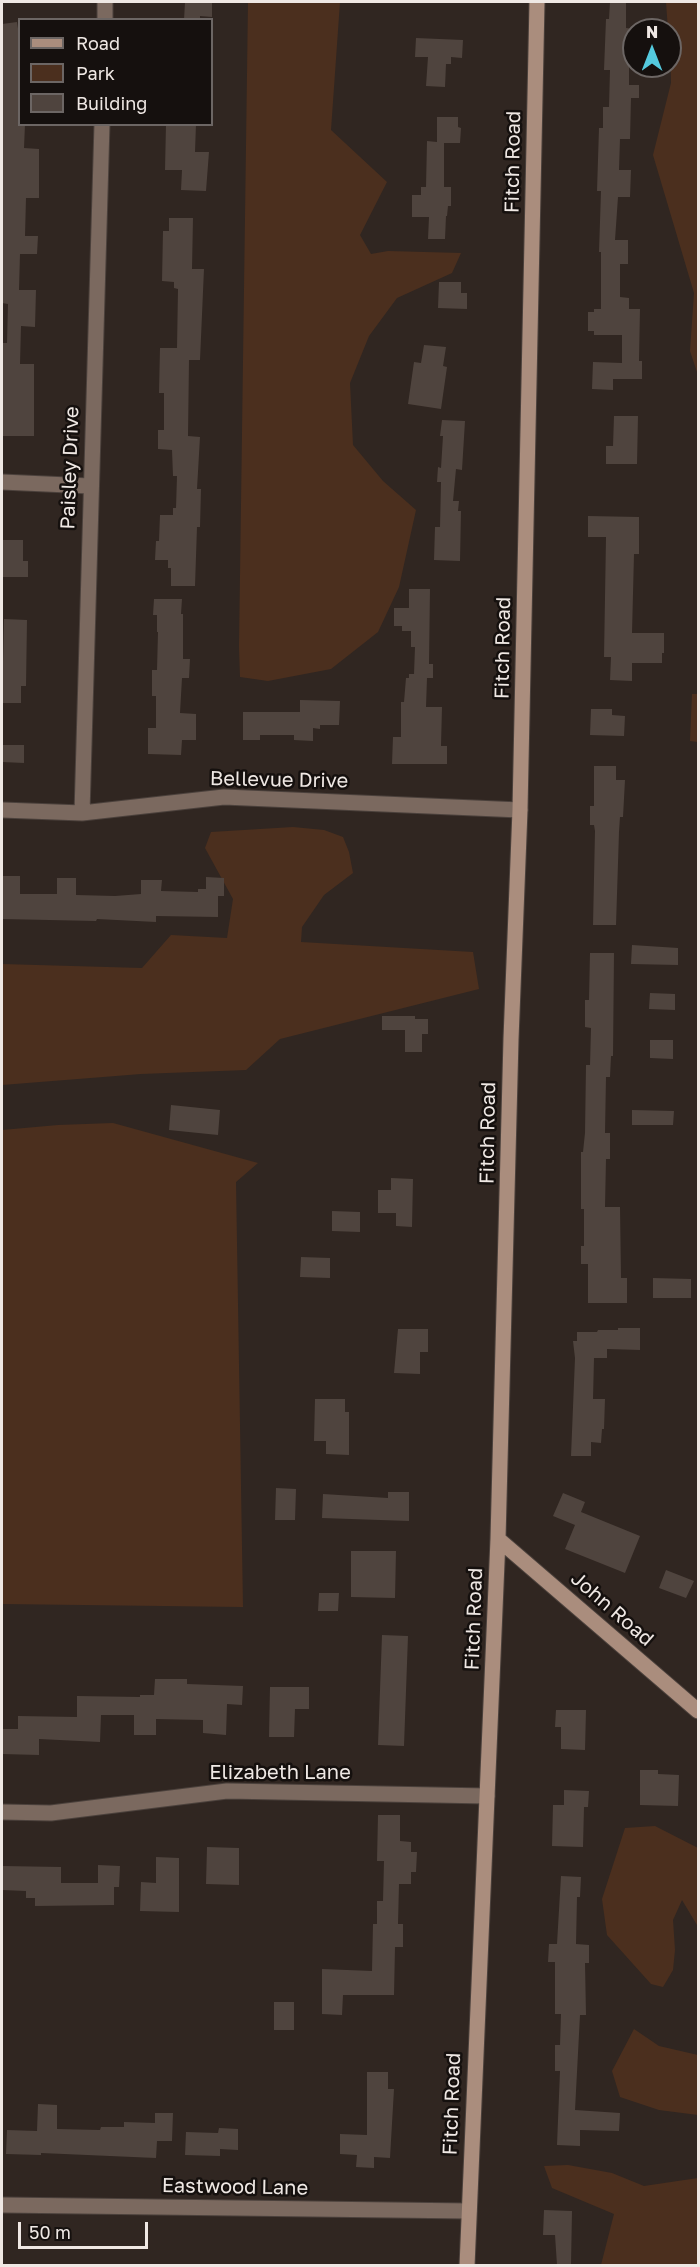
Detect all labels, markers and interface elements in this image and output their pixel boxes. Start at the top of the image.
legend [18,18,213,126]
north arrow [622,18,682,78]
text: N [646,22,658,42]
text: Road [76,32,120,54]
text: Park [76,62,115,84]
text: Building [76,92,147,114]
street label: Fitch Road [500,111,526,213]
street label: Paisley Drive [56,406,84,530]
street label: Fitch Road [490,597,516,699]
street label: Bellevue Drive [210,767,348,793]
street label: Fitch Road [475,1082,501,1184]
street label: Fitch Road [460,1567,488,1671]
street label: John Road [566,1567,658,1651]
street label: Elizabeth Lane [209,1761,351,1785]
street label: Fitch Road [438,2052,466,2156]
street label: Eastwood Lane [162,2174,308,2200]
scale bar [21,2210,152,2248]
text: 50 m [29,2221,71,2243]

